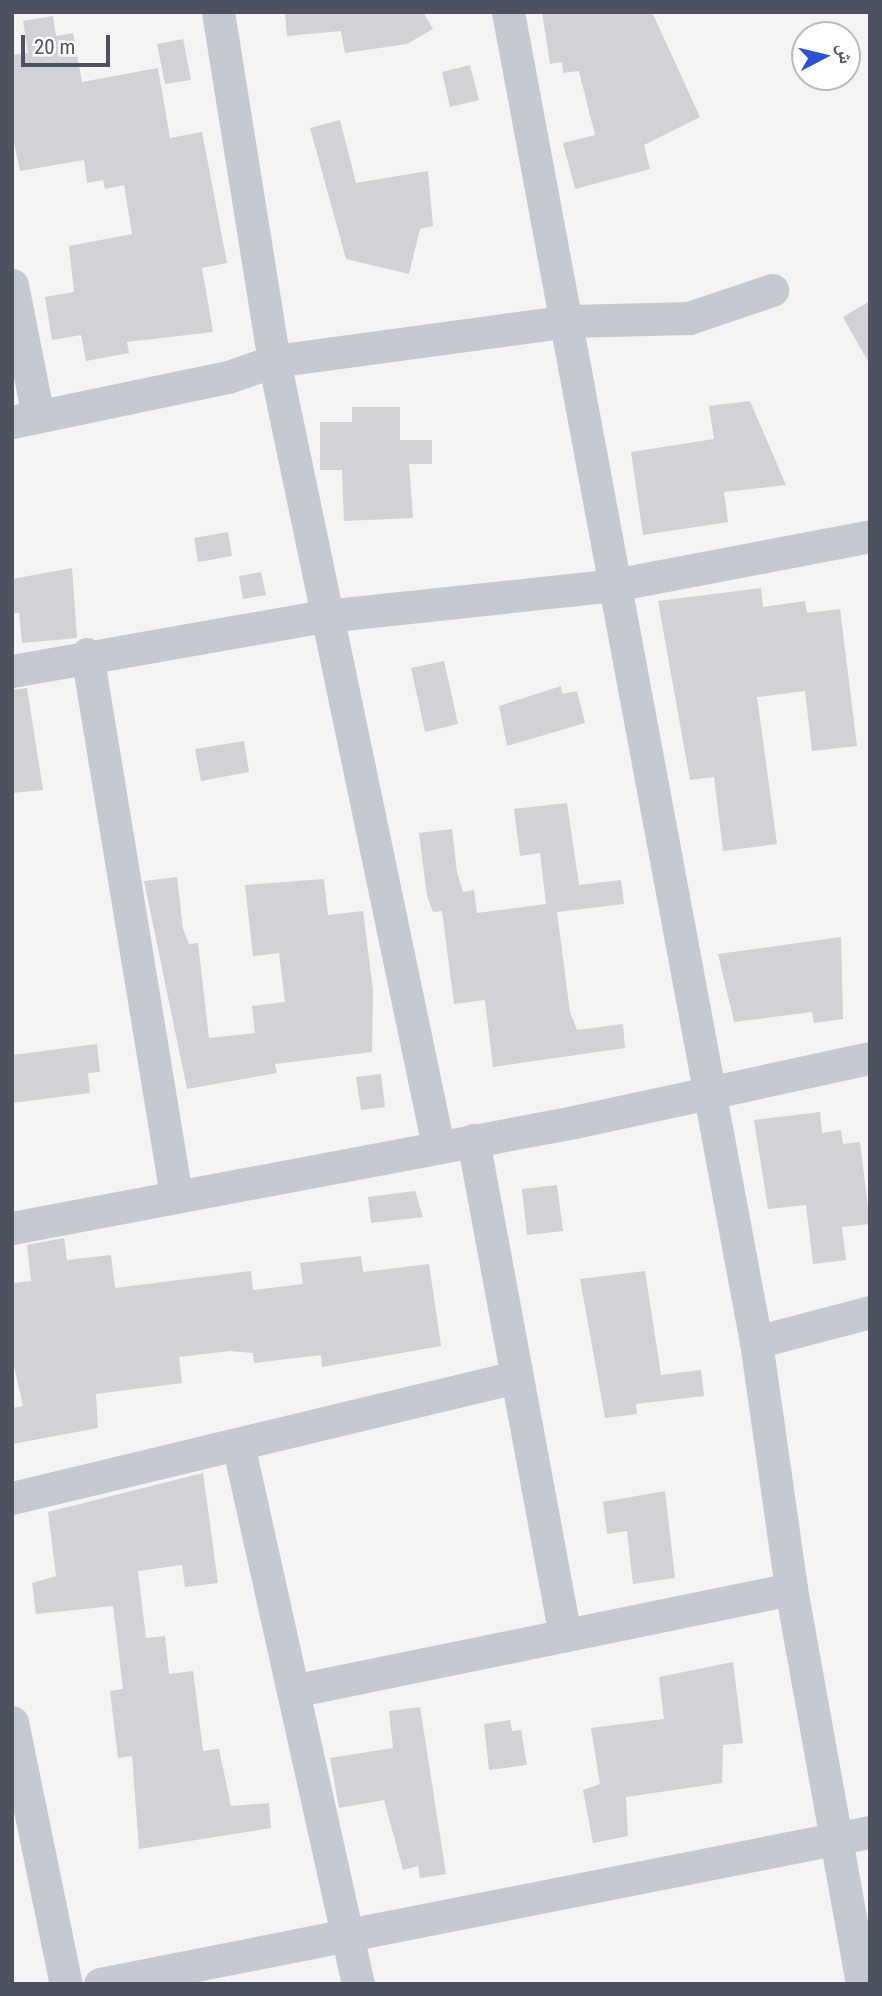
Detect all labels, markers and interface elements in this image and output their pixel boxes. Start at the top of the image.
scale bar [24,21,114,65]
north arrow [791,21,861,91]
text: 20 m [34,35,75,59]
text: ش [833,42,858,65]

